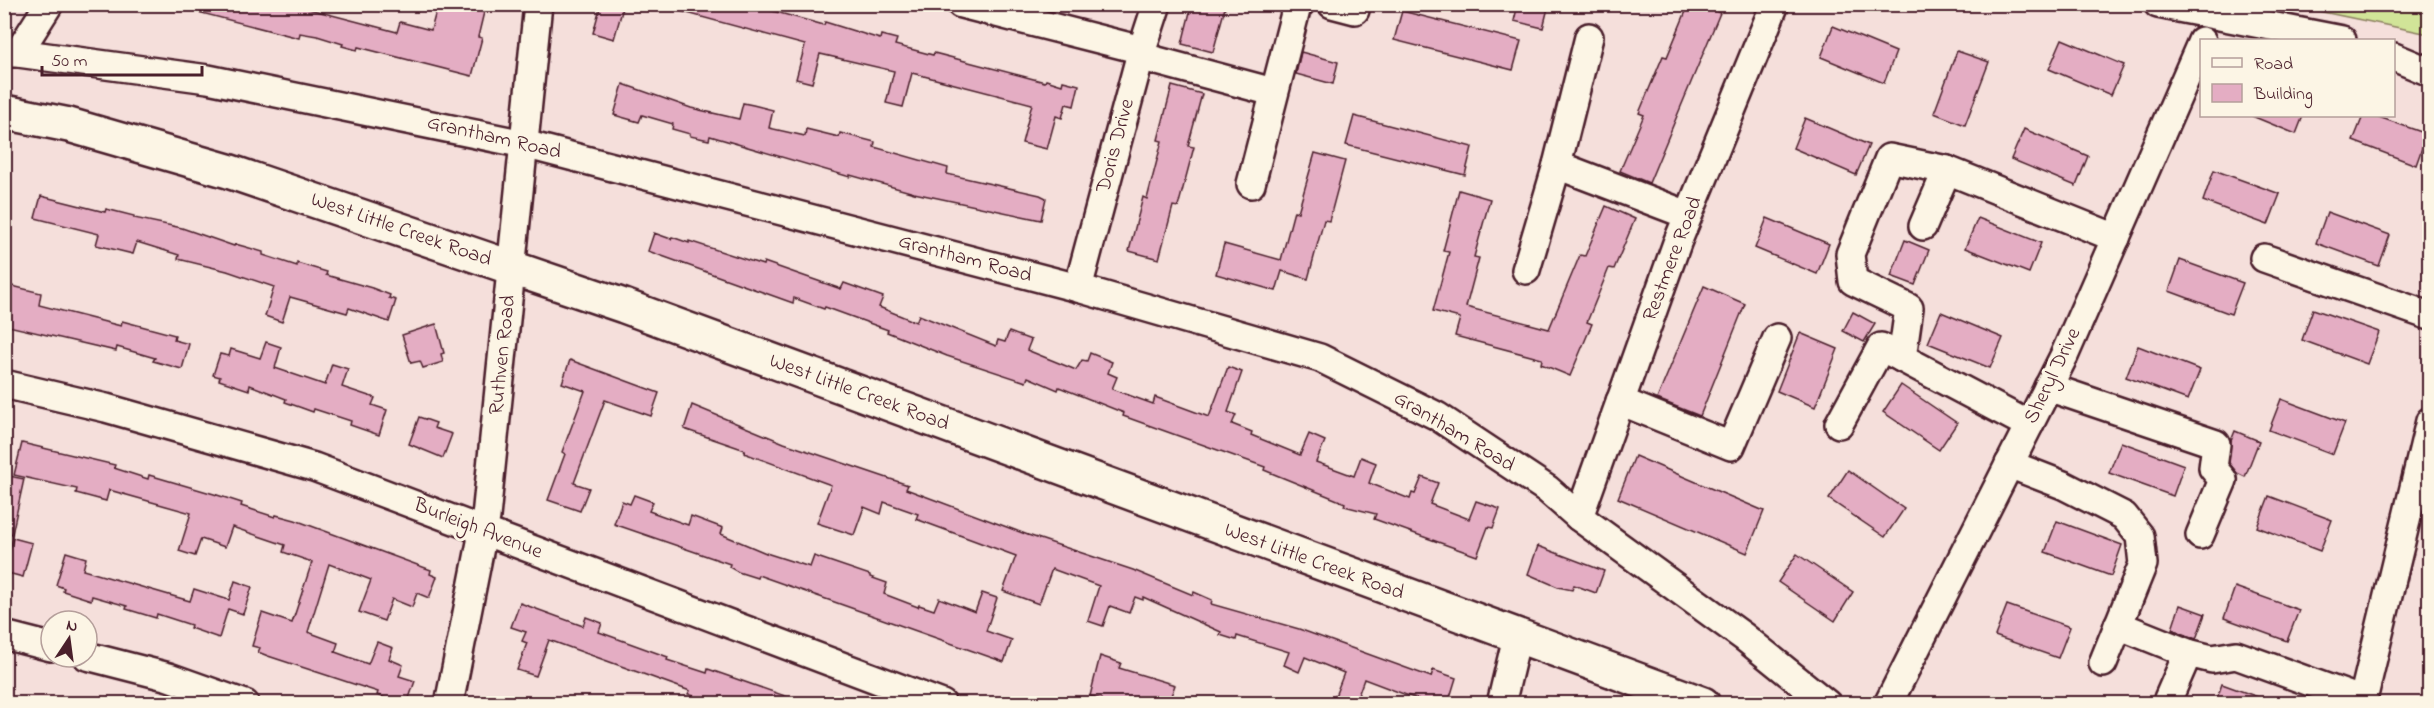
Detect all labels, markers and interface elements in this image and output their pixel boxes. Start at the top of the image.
scale bar [42,39,202,77]
legend [2200,39,2395,117]
text: 50 m [51,49,88,75]
text: Road [2254,52,2293,78]
text: Building [2253,82,2313,109]
street label: Doris Drive [1089,95,1143,197]
street label: Grantham Road [424,108,564,168]
street label: West Little Creek Road [307,185,496,275]
street label: Restmere Road [1635,192,1711,326]
street label: Grantham Road [895,227,1035,291]
street label: Ruthven Road [482,294,524,416]
street label: Sheryl Drive [2017,322,2091,430]
street label: West Little Creek Road [765,346,953,440]
street label: Grantham Road [1388,384,1521,480]
street label: Burleigh Avenue [408,490,547,569]
street label: West Little Creek Road [1220,515,1408,609]
north arrow [39,609,99,669]
text: N [64,613,80,639]

